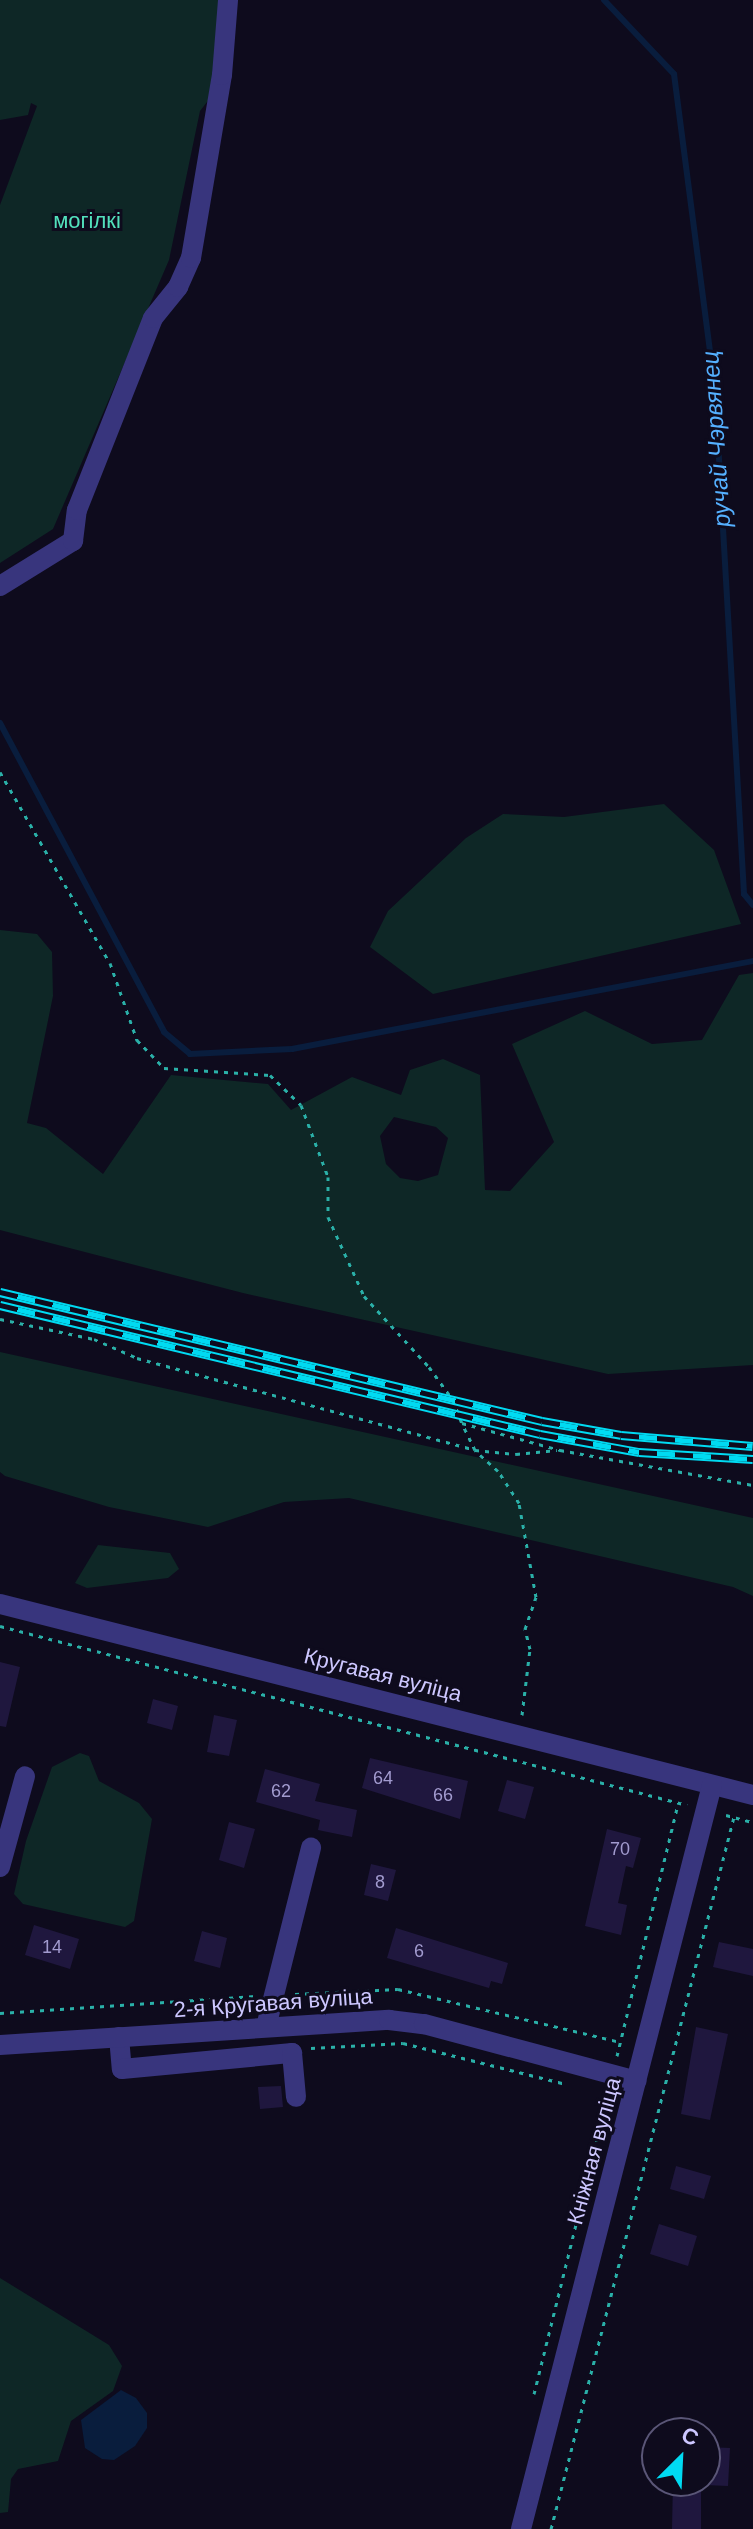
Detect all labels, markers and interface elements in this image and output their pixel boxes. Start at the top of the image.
park label: могілкі [53,208,121,234]
water label: ручай Чэрвянец [695,350,737,528]
street label: Кругавая вуліца [301,1643,465,1707]
house number: 64 [373,1767,393,1789]
house number: 62 [271,1780,291,1802]
house number: 66 [433,1784,453,1806]
house number: 70 [610,1838,630,1860]
house number: 8 [375,1871,385,1893]
house number: 14 [42,1936,62,1958]
house number: 6 [414,1940,424,1962]
street label: 2-я Кругавая вуліца [173,1983,373,2023]
street label: Кніжная вуліца [562,2075,626,2227]
north arrow [641,2417,721,2497]
text: С [678,2422,702,2451]

